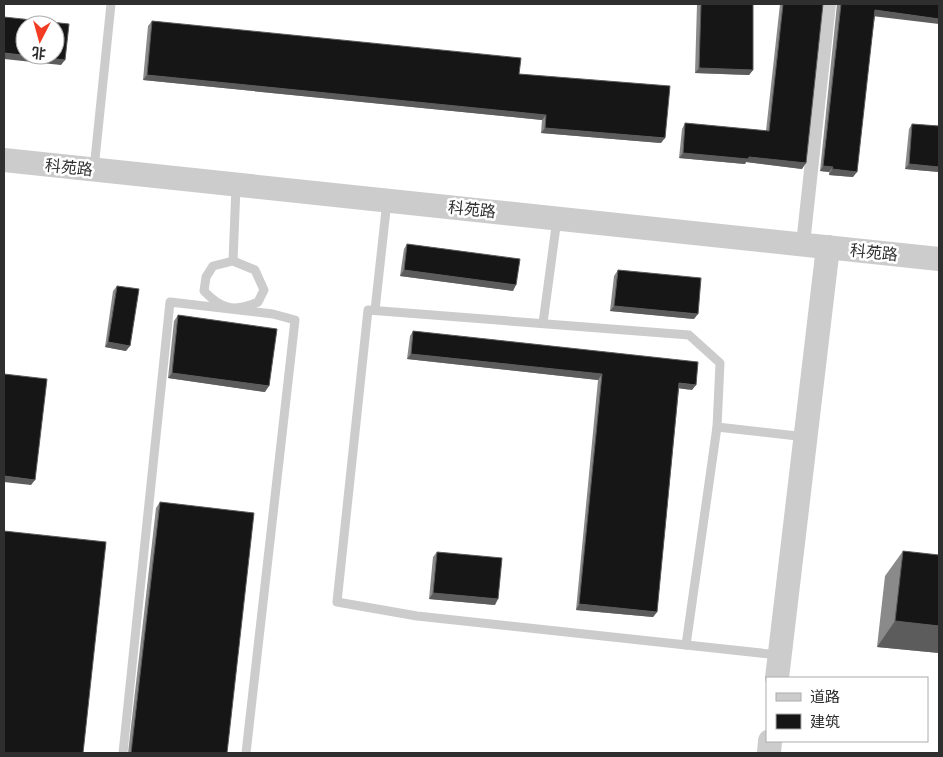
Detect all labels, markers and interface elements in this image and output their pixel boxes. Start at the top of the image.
north arrow [15,15,65,65]
text: 北 [31,43,47,63]
street label: 科苑路 [44,155,94,179]
street label: 科苑路 [447,197,497,221]
street label: 科苑路 [849,240,899,264]
legend [766,677,928,742]
text: 道路 [810,687,840,706]
text: 建筑 [810,712,840,731]

